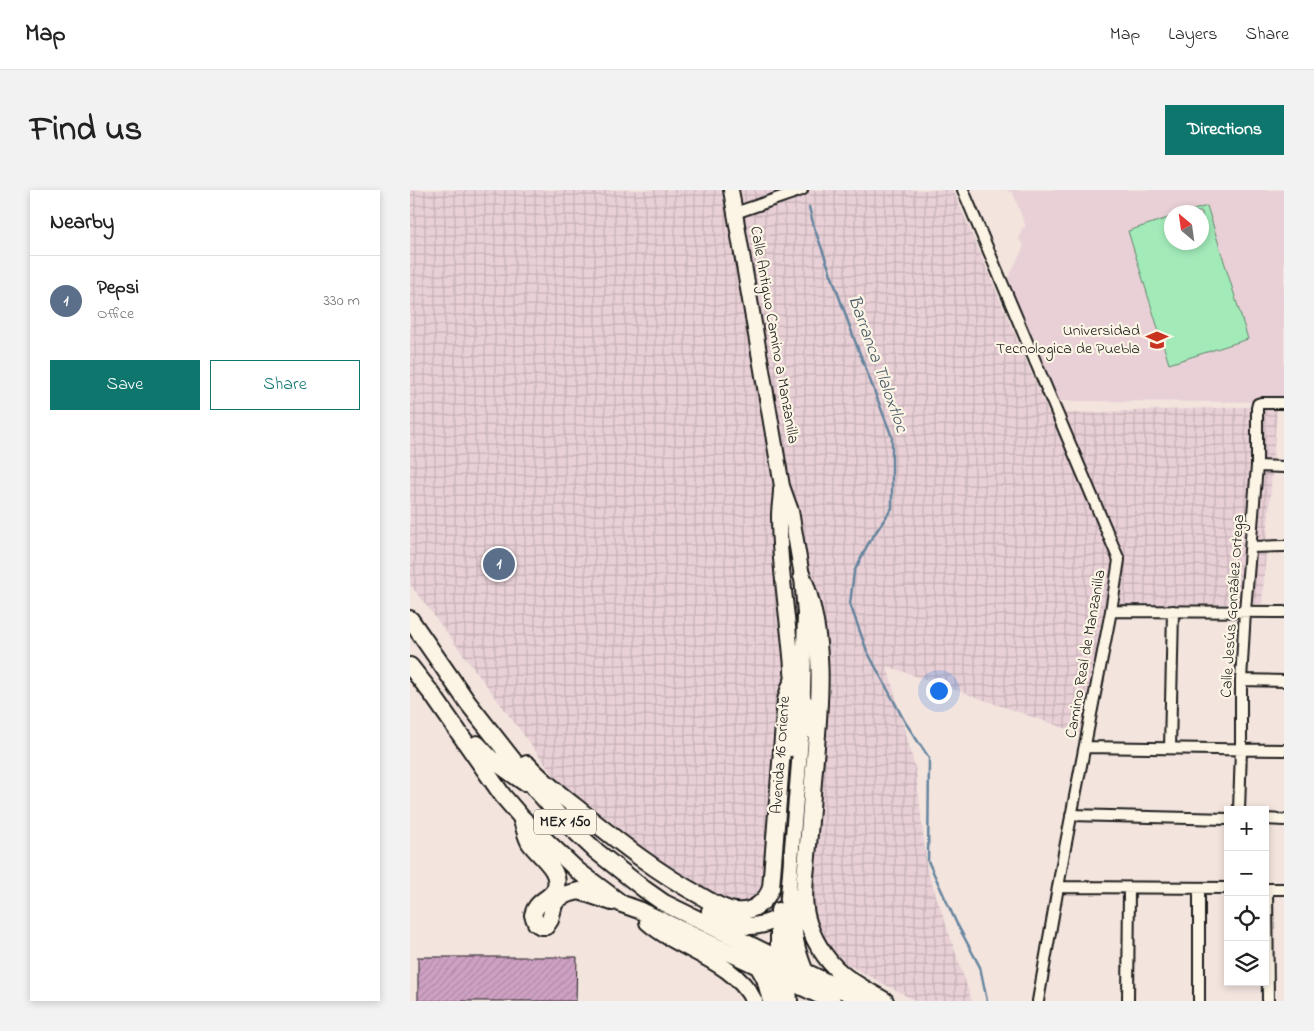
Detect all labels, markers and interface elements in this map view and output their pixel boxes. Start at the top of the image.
text: Map [25,17,66,52]
text: Map [1110,22,1140,48]
text: Layers [1168,22,1218,48]
text: Share [1246,22,1289,48]
text: Find us [30,105,142,156]
button: Directions [1165,105,1284,155]
north arrow [1164,205,1209,250]
text: Nearby [50,208,114,238]
street label: Calle Antiguo Camino a Manzanilla [743,224,805,446]
text: Pepsi [97,275,139,302]
text: 1 [63,289,69,313]
text: 330 m [323,289,360,313]
water label: Barranca Tlaloxtloc [840,292,914,437]
text: Office [97,302,134,326]
place label: Universidad Tecnologica de Puebla [996,319,1140,361]
school or university icon: Universidad Tecnologica de Puebla [1144,327,1170,353]
button: Save [50,360,200,410]
button: Share [210,360,360,410]
street label: Calle Jesús González Ortega [1215,513,1251,699]
pin: 1 [483,545,515,583]
street label: Camino Real de Manzanilla [1059,568,1113,740]
your location [926,678,952,704]
street label: Avenida 16 Oriente [765,694,797,815]
map controls [1224,806,1269,986]
button: + [1224,806,1269,851]
road number: MEX 150 [534,810,596,834]
button: − [1224,851,1269,896]
button: locate [1224,896,1269,941]
button: layers [1224,941,1269,986]

